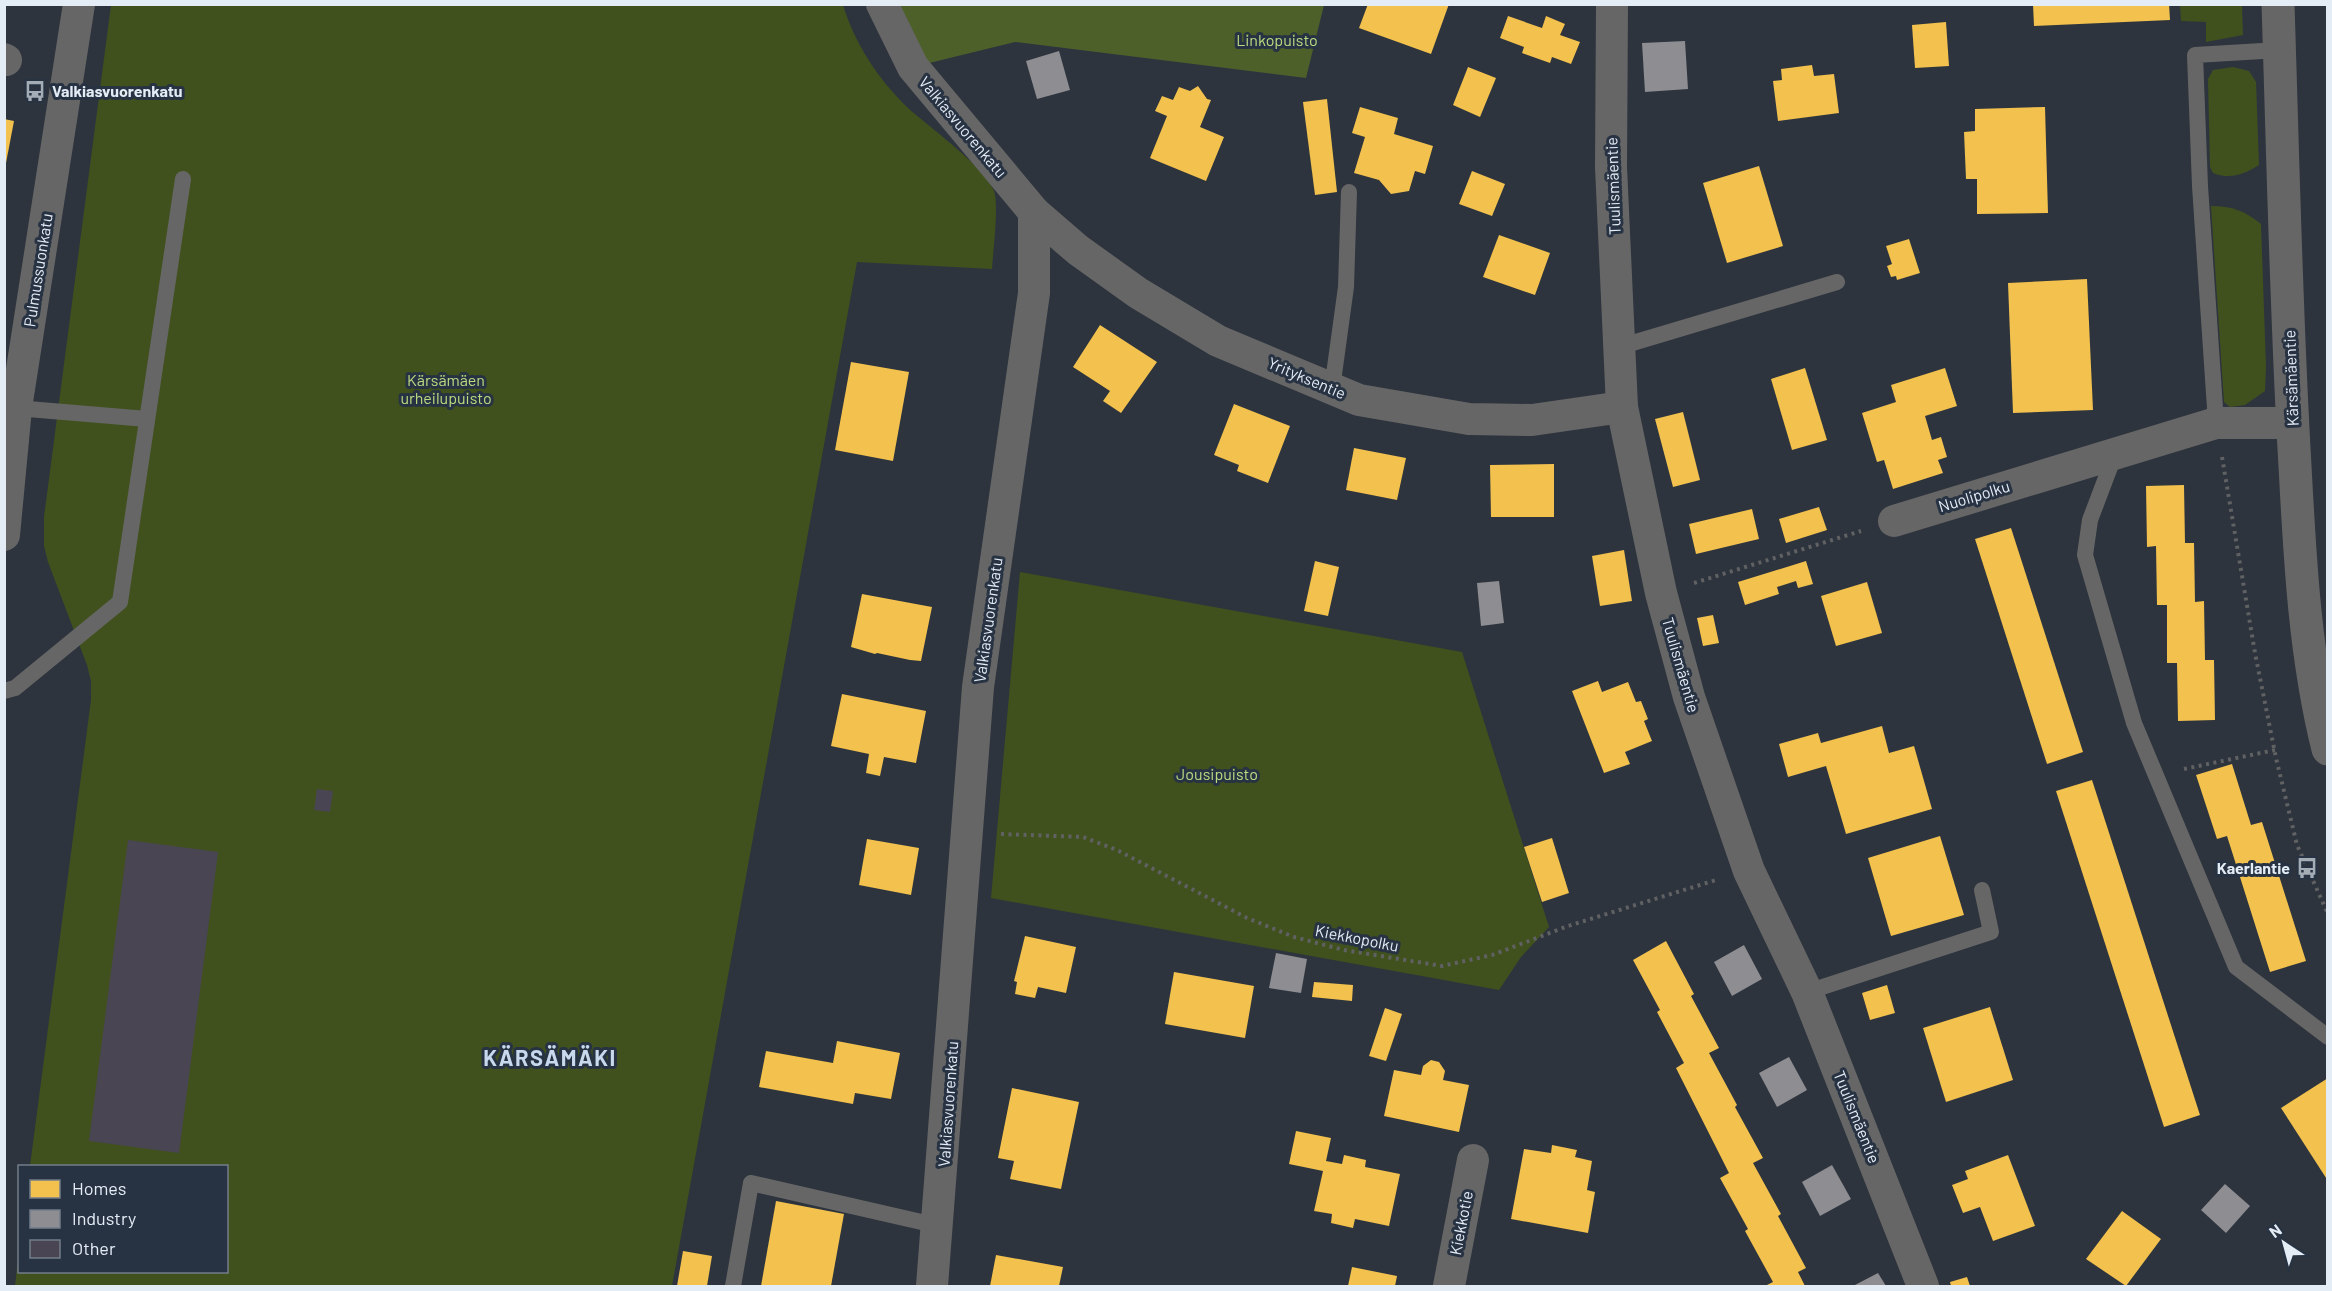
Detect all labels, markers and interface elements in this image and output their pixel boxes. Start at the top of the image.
park label: Linkopuisto [1236,30,1318,49]
street label: Valkiasvuorenkatu [916,72,1011,181]
bus stop icon: Valkiasvuorenkatu [23,79,47,103]
place label: Valkiasvuorenkatu [52,81,182,100]
street label: Tuulismäentie [1601,137,1624,235]
street label: Pulmussuonkatu [19,212,56,328]
street label: Kärsämäentie [2279,329,2302,427]
street label: Yrityksentie [1265,353,1349,402]
park label: Kärsämäen urheilupuisto [400,370,492,407]
street label: Nuolipolku [1936,476,2012,515]
street label: Valkiasvuorenkatu [969,556,1006,684]
street label: Tuulismäentie [1659,615,1704,715]
park label: Jousipuisto [1176,764,1258,783]
bus stop icon: Kaerlantie [2295,856,2319,880]
place label: Kaerlantie [2217,858,2290,877]
street label: Kiekkopolku [1314,920,1400,955]
street label: Valkiasvuorenkatu [934,1040,961,1168]
district label: KÄRSÄMÄKI [483,1044,617,1070]
street label: Tuulismäentie [1830,1068,1885,1166]
legend [18,1165,228,1273]
text: Homes [72,1177,126,1199]
street label: Kiekkotie [1445,1189,1476,1257]
text: Industry [72,1207,136,1229]
north arrow [2254,1213,2314,1273]
text: N [2265,1220,2285,1241]
text: Other [72,1237,116,1259]

